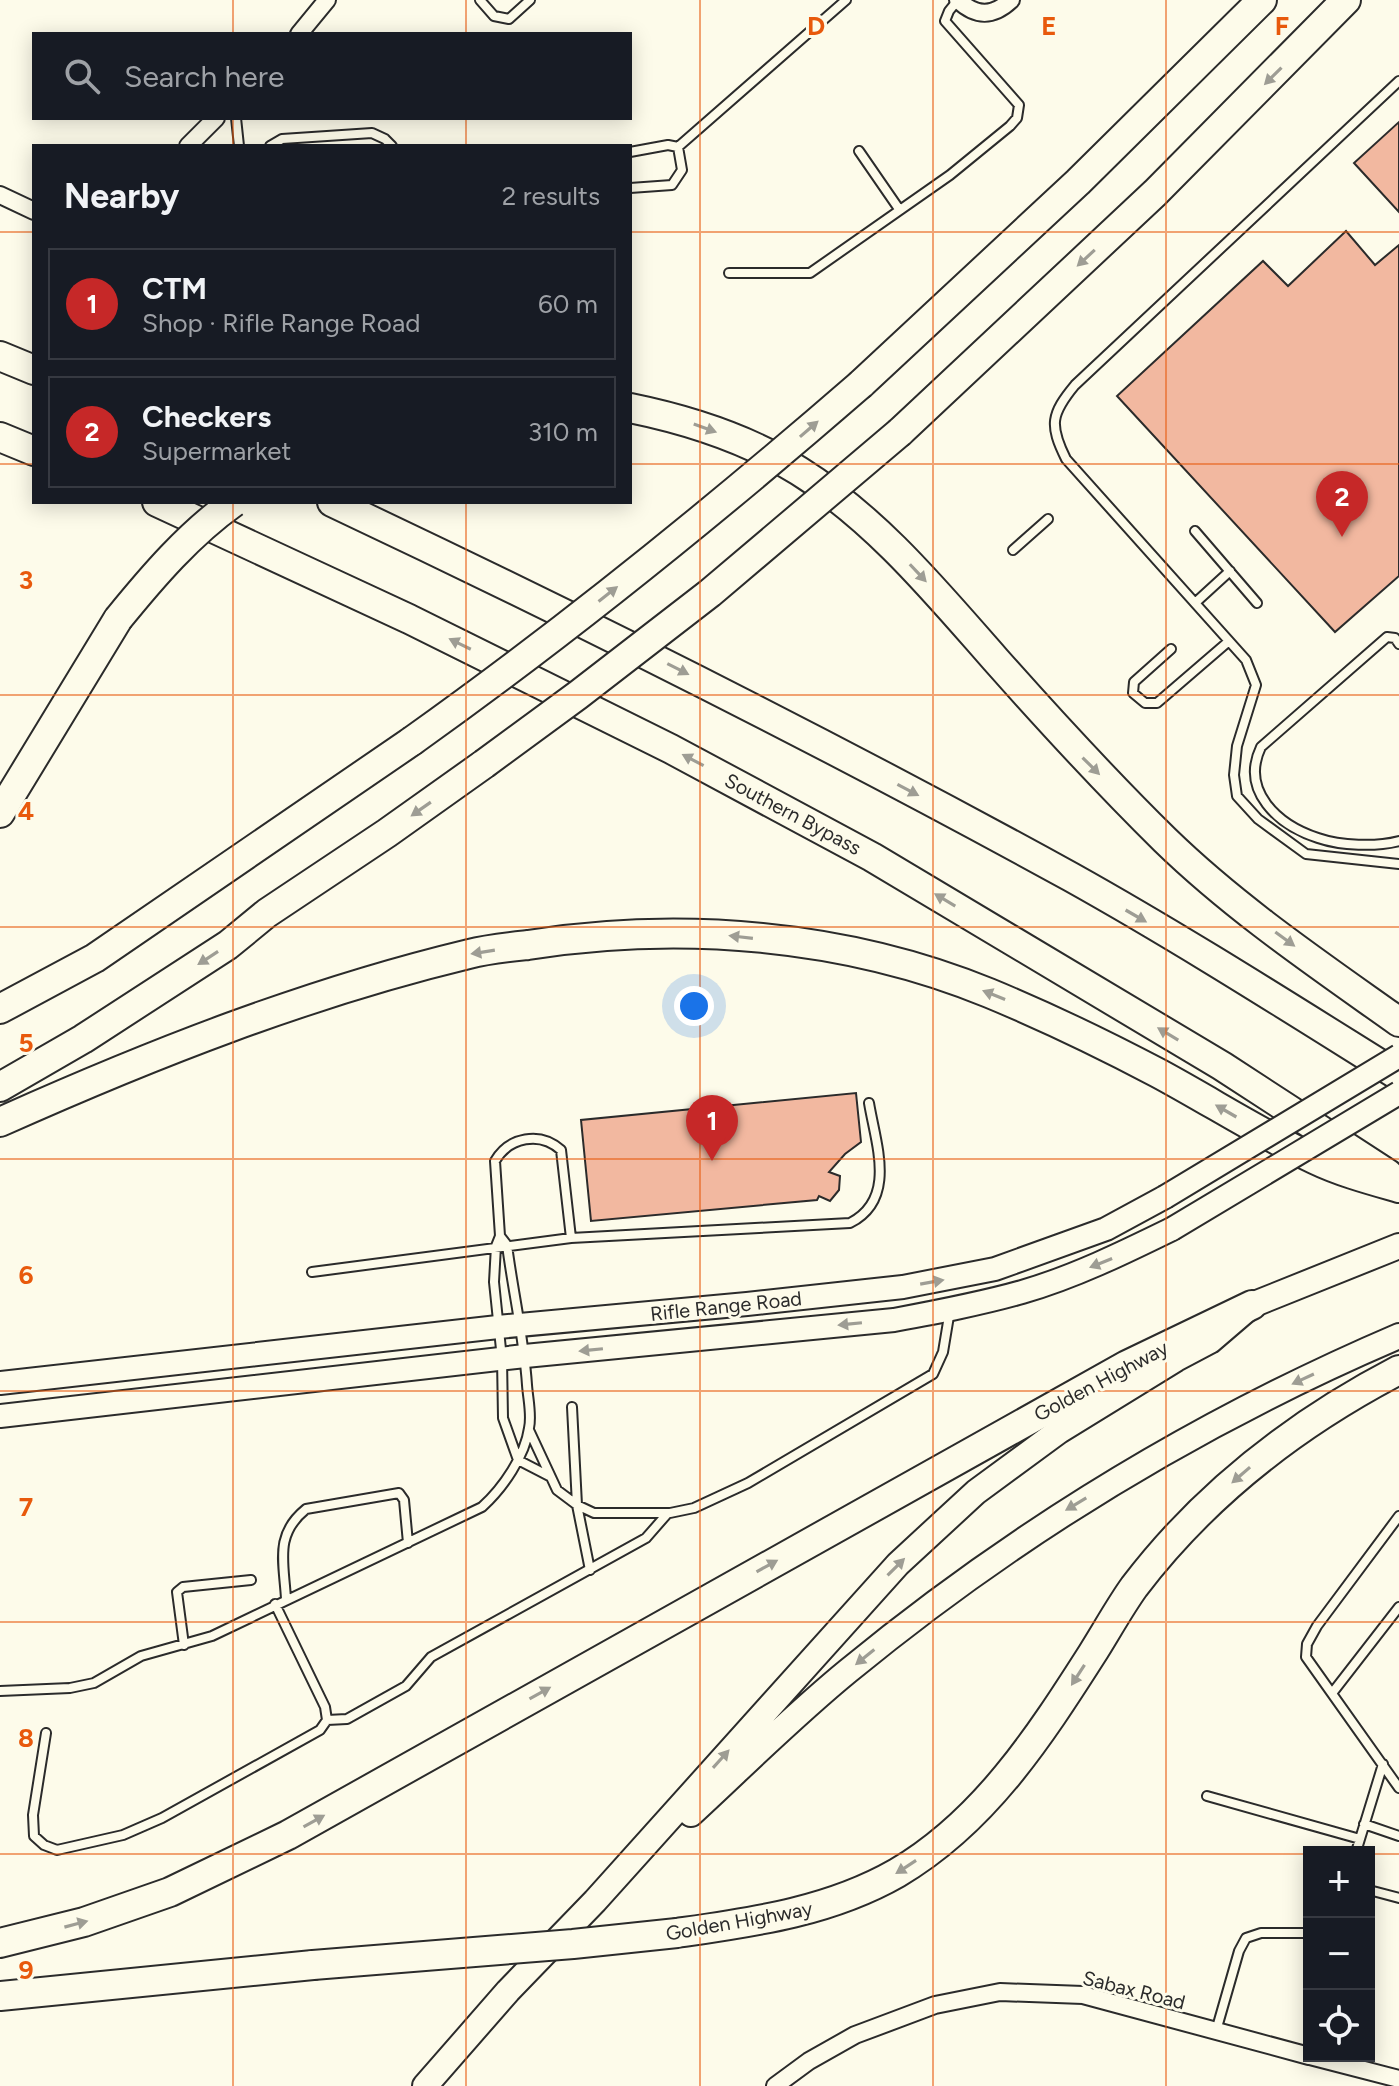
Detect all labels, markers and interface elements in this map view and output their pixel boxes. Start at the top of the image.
text: D [807,10,825,42]
text: E [1041,10,1057,42]
text: F [1275,10,1289,42]
search box [32,32,632,120]
icon: search [60,54,104,98]
text: Search here [124,58,284,95]
one-way arrow [1264,66,1283,85]
text: Nearby [64,176,179,217]
text: 2 results [502,180,600,212]
one-way arrow [1077,248,1096,266]
text: CTM [142,270,207,307]
text: 1 [87,288,97,320]
text: 60 m [538,288,598,320]
text: Shop · Rifle Range Road [142,307,420,339]
text: Checkers [142,398,271,435]
text: 2 [84,416,100,448]
text: 310 m [528,416,598,448]
one-way arrow [799,421,819,438]
one-way arrow [693,422,717,435]
text: Supermarket [142,435,291,467]
pin: 2 [1316,471,1368,537]
one-way arrow [908,563,926,582]
text: 3 [19,564,33,596]
one-way arrow [598,586,618,602]
one-way arrow [449,638,472,651]
one-way arrow [667,662,690,675]
one-way arrow [682,754,704,768]
one-way arrow [1081,756,1100,775]
street label: Southern Bypass [721,768,865,860]
one-way arrow [897,782,919,796]
text: 4 [18,795,34,827]
one-way arrow [410,801,431,816]
one-way arrow [934,893,956,907]
one-way arrow [1125,908,1147,922]
one-way arrow [728,930,753,943]
one-way arrow [1274,931,1295,947]
one-way arrow [470,946,495,958]
one-way arrow [197,951,219,965]
your location [674,986,714,1026]
one-way arrow [982,989,1005,1002]
text: 5 [18,1027,34,1059]
one-way arrow [1157,1027,1179,1041]
pin: 1 [686,1095,738,1161]
one-way arrow [1215,1104,1237,1118]
one-way arrow [1089,1257,1113,1270]
text: 6 [18,1259,34,1291]
one-way arrow [920,1275,945,1287]
street label: Rifle Range Road [649,1286,803,1326]
one-way arrow [837,1318,862,1331]
street label: Golden Highway [1030,1335,1173,1426]
one-way arrow [578,1343,603,1356]
one-way arrow [1292,1372,1315,1386]
one-way arrow [1231,1466,1251,1483]
text: 7 [19,1491,33,1523]
one-way arrow [1065,1497,1087,1511]
one-way arrow [886,1558,905,1577]
one-way arrow [756,1559,778,1573]
one-way arrow [855,1648,875,1665]
one-way arrow [1070,1665,1085,1686]
one-way arrow [529,1686,551,1700]
text: 8 [18,1722,34,1754]
one-way arrow [712,1750,729,1770]
one-way arrow [302,1814,325,1827]
map controls [1303,1846,1375,2062]
button: + [1303,1846,1375,1918]
one-way arrow [895,1859,916,1874]
street label: Golden Highway [664,1896,815,1946]
one-way arrow [63,1918,88,1930]
button: − [1303,1918,1375,1990]
text: 9 [18,1954,34,1986]
street label: Sabax Road [1080,1966,1188,2014]
button: locate [1303,1990,1375,2062]

